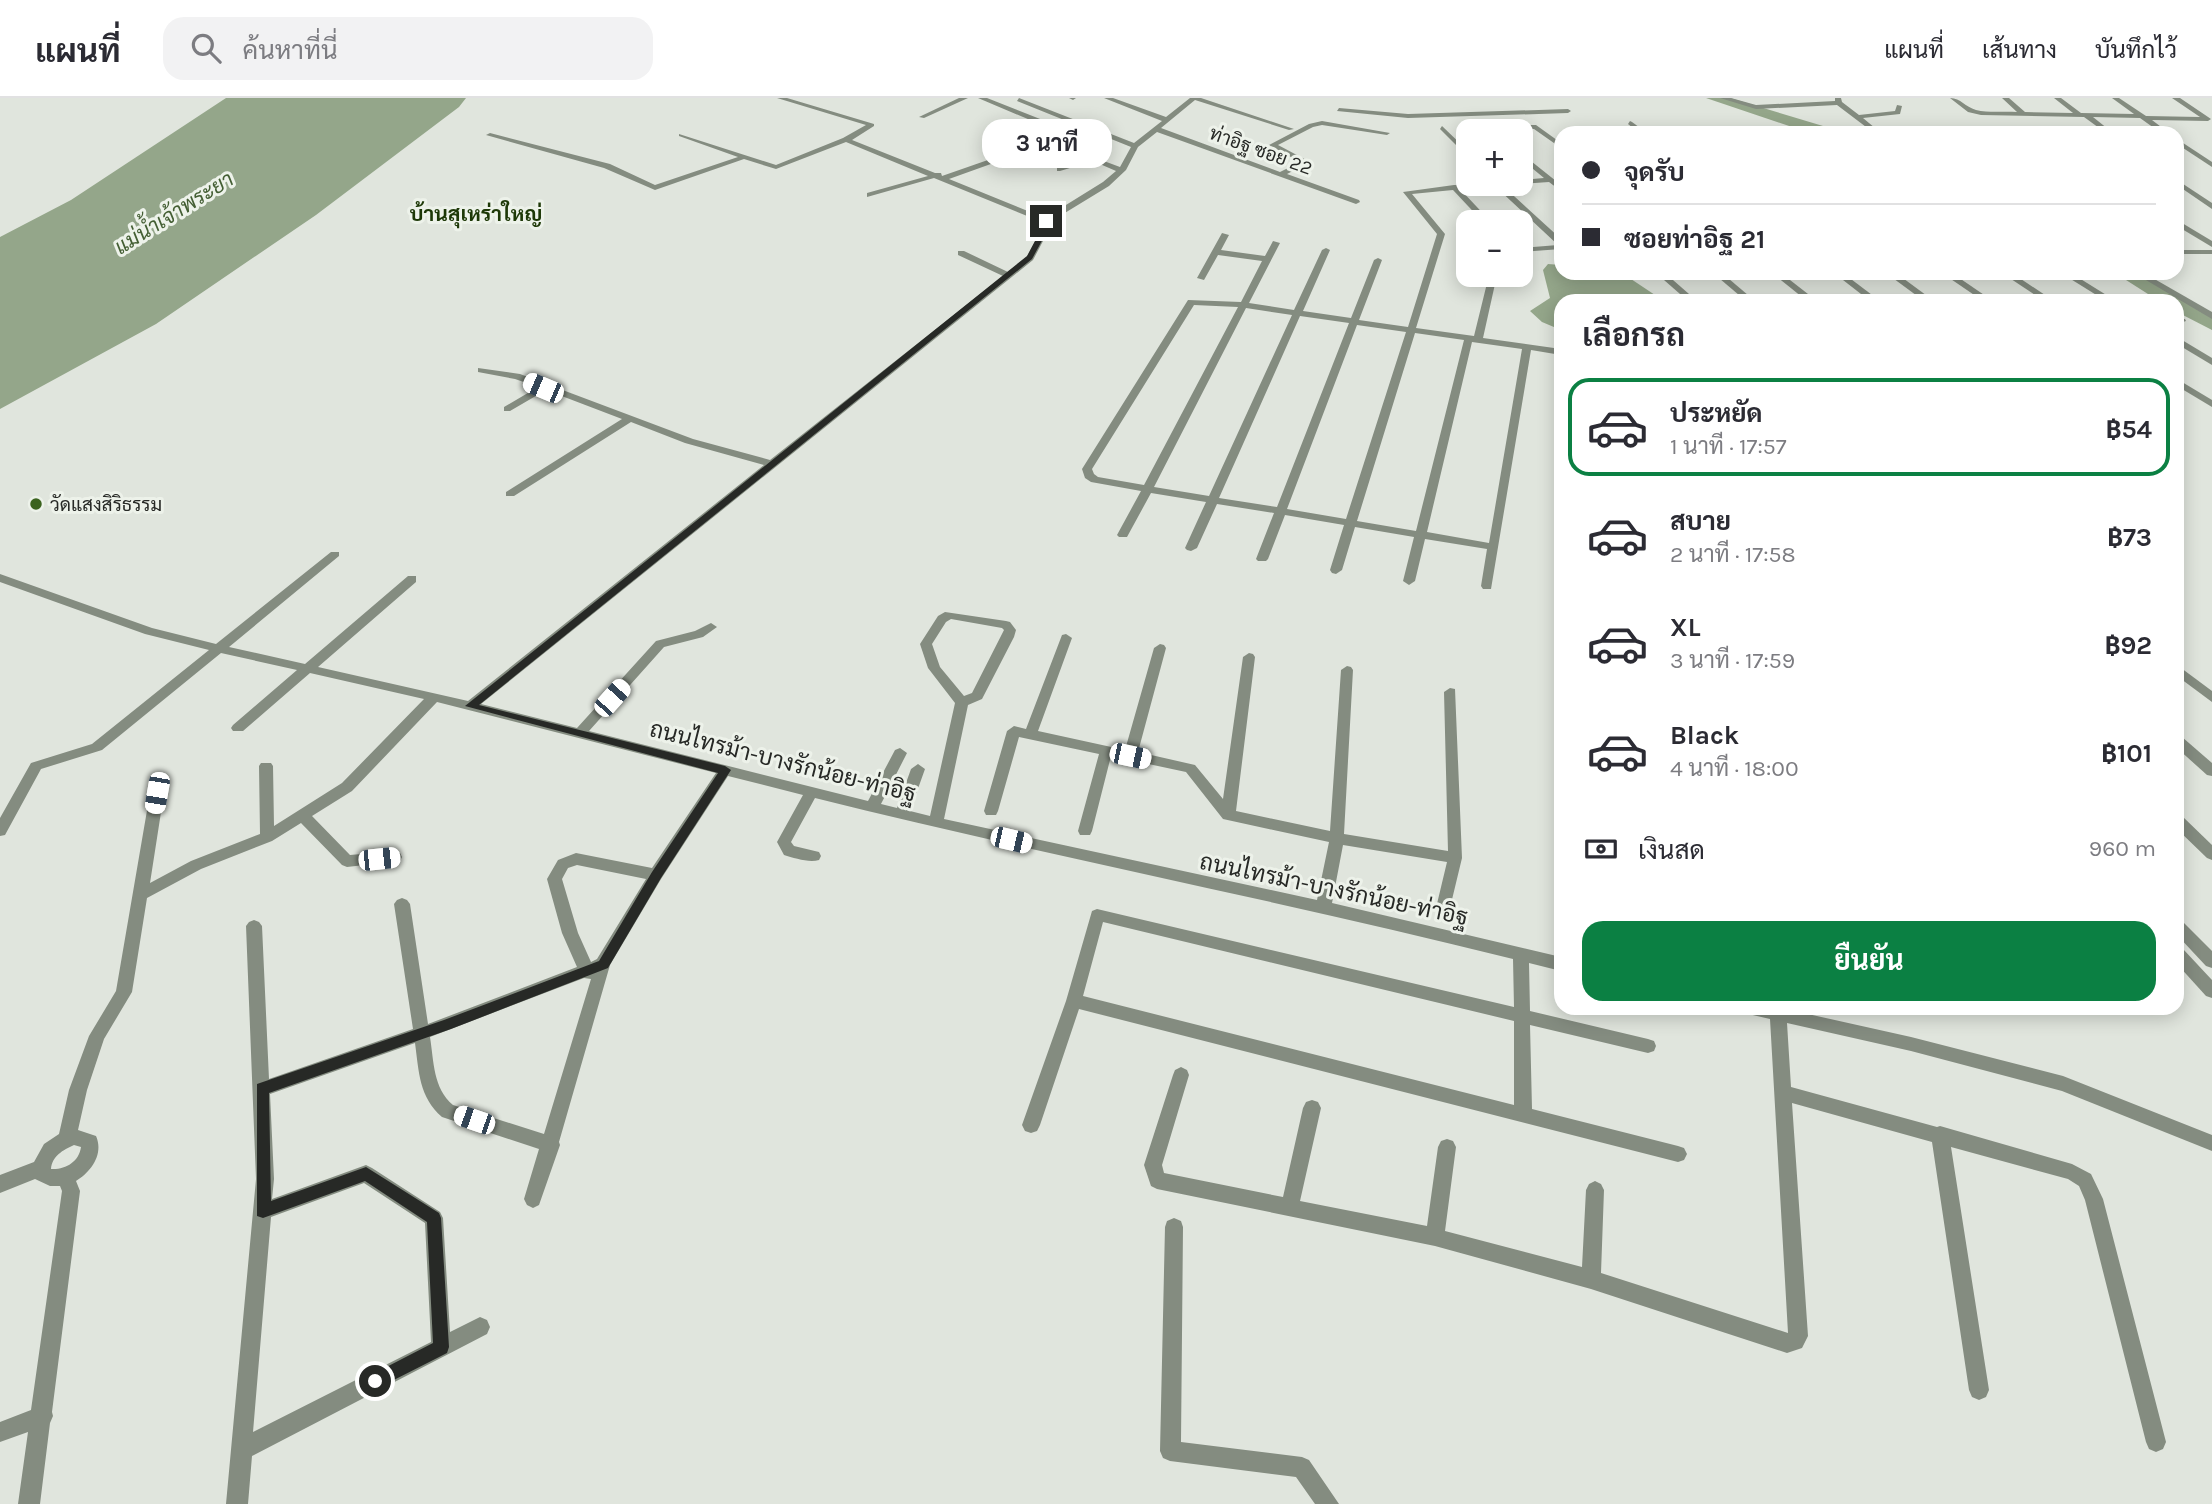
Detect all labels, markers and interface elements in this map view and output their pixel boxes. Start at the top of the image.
search box [163,17,653,80]
icon: search [187,29,225,67]
text: แผนที่ [35,32,121,70]
text: ค้นหาที่นี่ [243,35,338,66]
text: แผนที่ [1884,36,1944,64]
text: เส้นทาง [1982,36,2057,64]
text: บันทึกไว้ [2095,36,2177,64]
map controls [1456,119,1533,287]
button: + [1456,119,1533,196]
callout: 3 นาที [981,120,1111,169]
street label: ท่าอิฐ ซอย 22 [1206,121,1315,181]
text: 3 นาที [1016,130,1078,157]
text: จุดรับ [1624,157,1685,188]
water label: แม่น้ำเจ้าพระยา [107,162,238,259]
district label: บ้านสุเหร่าใหญ่ [410,200,542,229]
route end [1030,205,1062,237]
button: − [1456,210,1533,287]
text: ซอยท่าอิฐ 21 [1624,224,1765,255]
text: เลือกรถ [1582,317,1685,354]
car [520,370,567,406]
icon: car [1586,396,1649,459]
text: ประหยัด [1670,398,1763,429]
text: ฿54 [2106,414,2152,445]
text: 1 นาที · 17:57 [1670,433,1787,460]
place label: วัดแสงสิริธรรม [50,494,162,516]
marker: วัดแสงสิริธรรม [28,496,44,512]
icon: car [1586,504,1649,567]
text: สบาย [1670,506,1731,537]
text: ฿73 [2107,522,2152,553]
text: 2 นาที · 17:58 [1670,541,1796,568]
icon: car [1586,612,1649,675]
text: XL [1670,612,1701,643]
text: ฿92 [2105,630,2152,661]
text: 3 นาที · 17:59 [1670,647,1795,674]
car [591,675,634,721]
street label: ถนนไทรม้า-บางรักน้อย-ท่าอิฐ [646,712,920,810]
icon: car [1586,720,1649,783]
text: Black [1670,720,1739,751]
text: ฿101 [2101,738,2152,769]
car [1108,741,1153,771]
text: 4 นาที · 18:00 [1670,755,1799,782]
car [144,770,171,816]
car [989,825,1034,855]
icon: cash [1582,830,1620,868]
text: เงินสด [1638,835,1705,866]
text: 960 m [2089,835,2156,862]
street label: ถนนไทรม้า-บางรักน้อย-ท่าอิฐ [1197,845,1471,933]
car [358,846,401,872]
button: ยืนยัน [1582,921,2156,1001]
car [451,1103,498,1137]
route start [359,1365,391,1397]

